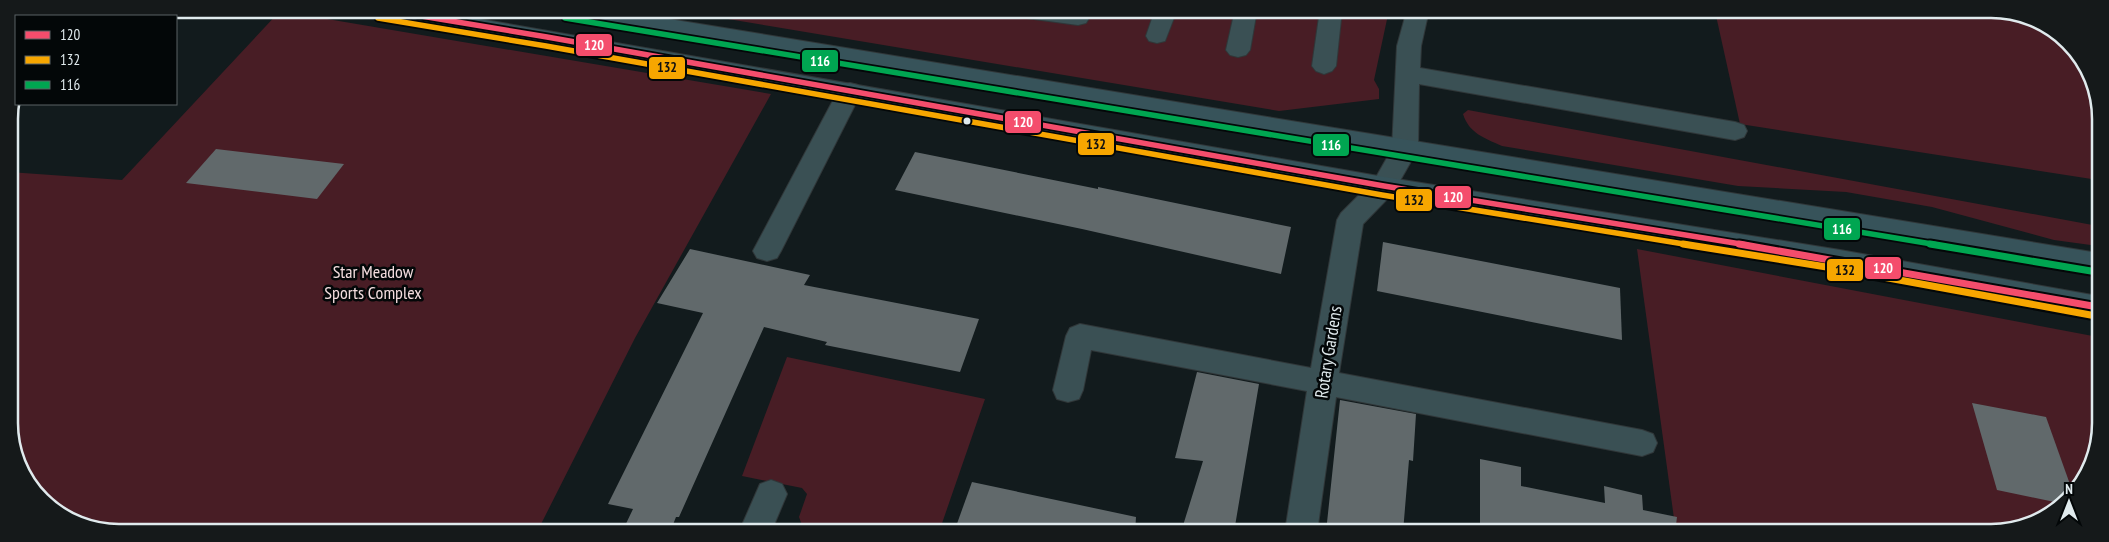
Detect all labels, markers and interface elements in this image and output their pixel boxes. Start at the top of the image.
legend [15,15,178,105]
text: 120 [60,25,81,44]
line badge: 120 [575,33,613,57]
text: 120 [584,36,604,54]
line badge: 116 [801,49,839,73]
text: 132 [60,50,80,69]
text: 116 [810,52,830,70]
line badge: 132 [648,56,686,80]
text: 132 [657,58,677,76]
text: 116 [60,75,81,94]
line badge: 120 [1004,110,1042,134]
text: 120 [1013,113,1033,131]
unlabelled marker [962,116,972,126]
line badge: 132 [1077,132,1115,156]
line badge: 116 [1312,133,1350,157]
text: 132 [1086,135,1106,153]
text: 116 [1321,136,1341,154]
line badge: 120 [1434,185,1472,209]
line badge: 132 [1395,188,1433,212]
text: 120 [1443,188,1463,206]
text: 132 [1404,191,1424,209]
line badge: 116 [1823,217,1861,241]
text: 116 [1832,220,1852,238]
line badge: 120 [1864,256,1902,280]
line badge: 132 [1826,258,1864,282]
text: 120 [1873,259,1893,277]
park label: Star Meadow Sports Complex [324,260,422,304]
text: 132 [1835,261,1855,279]
street label: Rotary Gardens [1309,304,1347,400]
north arrow [2044,477,2094,527]
text: N [2065,480,2073,498]

